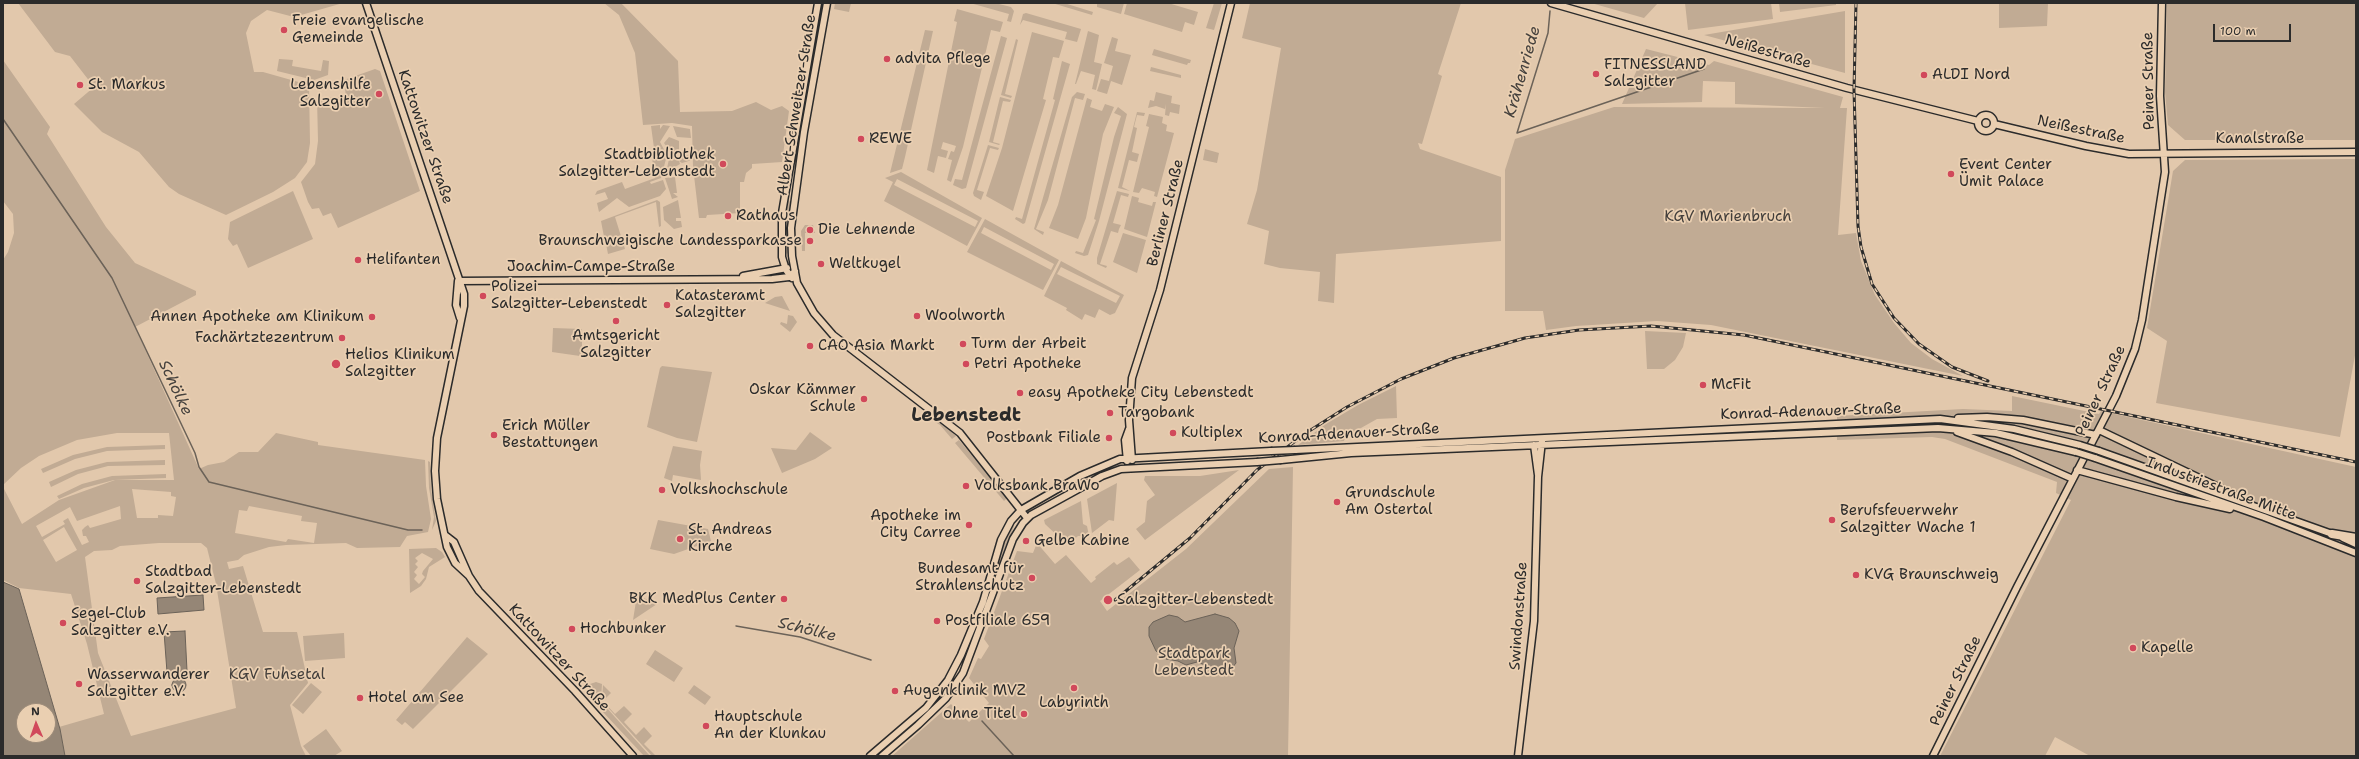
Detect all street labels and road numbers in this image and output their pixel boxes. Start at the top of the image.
street label: Albert-Schweitzer-Straße [774,13,820,197]
street label: Neißestraße [1723,31,1813,73]
street label: Peiner Straße [2139,32,2159,130]
street label: Kattowitzer Straße [394,68,456,206]
street label: Neißestraße [2036,112,2126,148]
street label: Kanalstraße [2216,130,2304,148]
street label: Berliner Straße [1144,157,1188,269]
street label: Joachim-Campe-Straße [507,258,675,276]
street label: Peiner Straße [2072,343,2130,439]
street label: Konrad-Adenauer-Straße [1720,400,1902,424]
street label: Konrad-Adenauer-Straße [1258,420,1440,448]
street label: Industriestraße Mitte [2143,453,2299,525]
street label: Swindonstraße [1506,561,1532,671]
street label: Kattowitzer Straße [504,600,614,716]
street label: Peiner Straße [1926,633,1986,729]

